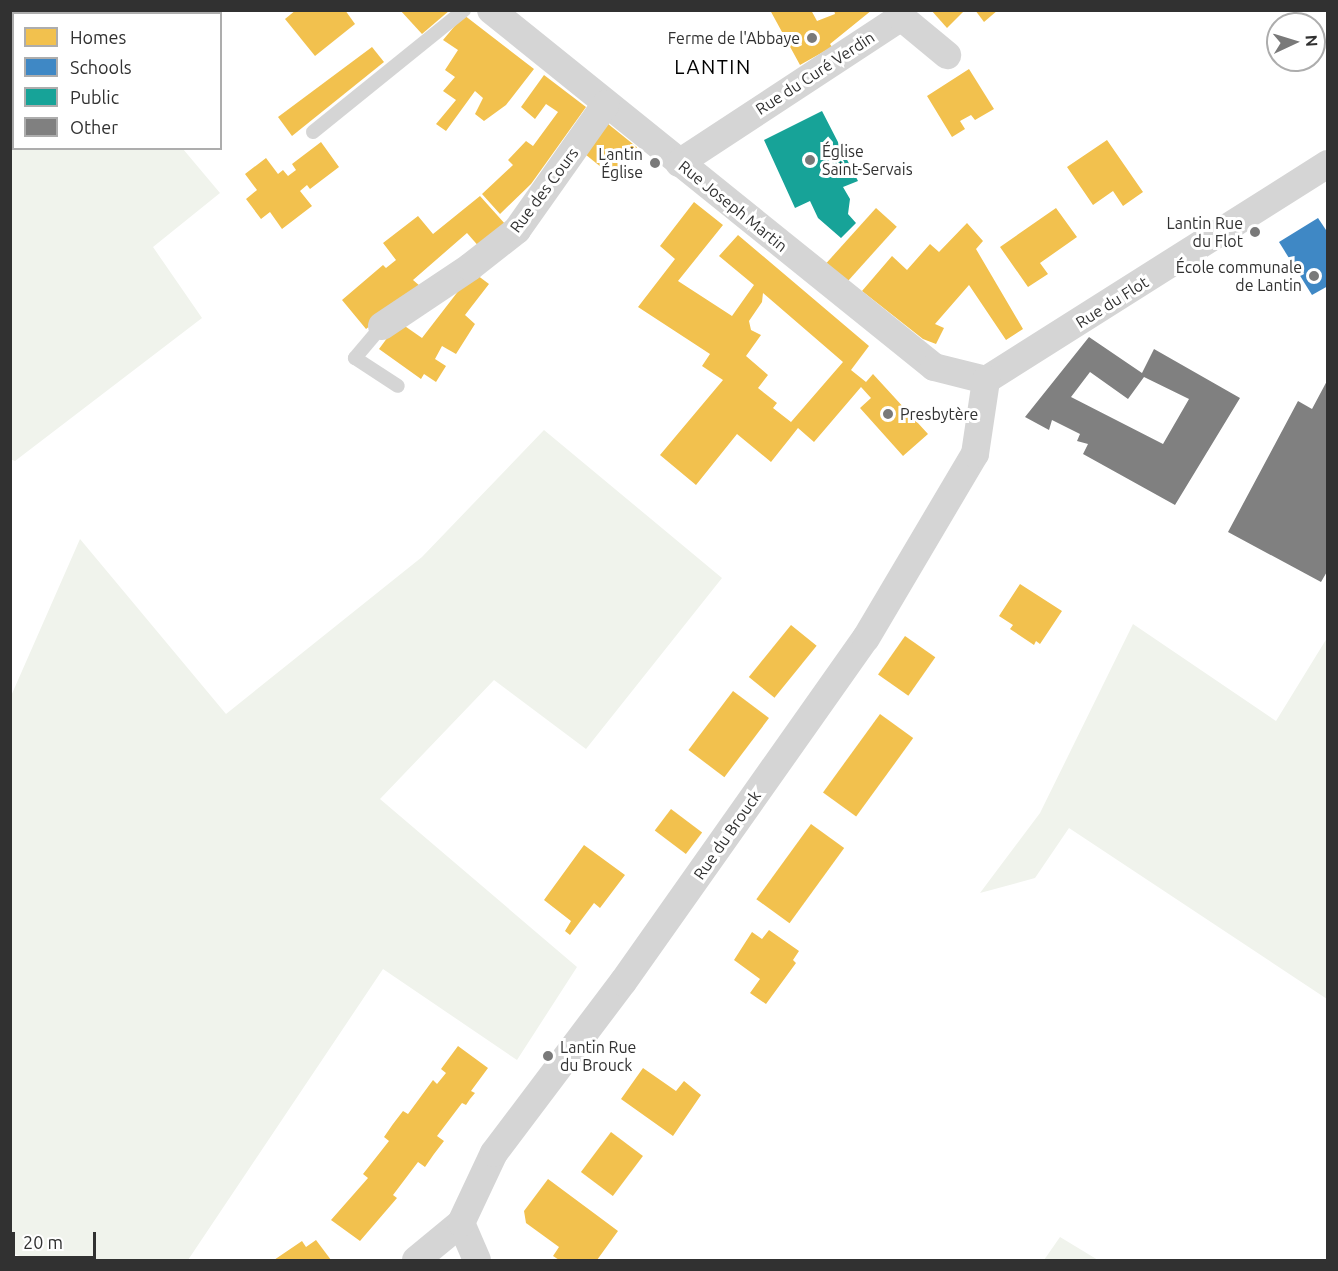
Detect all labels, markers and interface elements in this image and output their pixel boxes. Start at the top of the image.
legend [12,12,222,150]
north arrow [1266,12,1326,72]
text: Homes [70,27,126,47]
street label: Rue du Curé Verdin [752,27,878,119]
place label: Ferme de l'Abbaye [668,28,800,48]
marker: Ferme de l'Abbaye [805,31,819,45]
text: N [1303,34,1321,47]
district label: LANTIN [674,54,752,78]
text: Schools [70,57,132,77]
text: Public [70,87,119,107]
text: Other [70,117,118,137]
place label: Église Saint-Servais [822,141,913,179]
street label: Rue des Cours [506,144,582,236]
place label: Lantin Église [598,144,643,182]
marker: Église Saint-Servais [803,153,817,167]
marker: Lantin Église [648,156,662,170]
street label: Rue Joseph Martin [675,156,791,256]
place label: Lantin Rue du Flot [1167,213,1243,251]
marker: Lantin Rue du Flot [1248,225,1262,239]
place label: École communale de Lantin [1176,257,1302,295]
marker: École communale de Lantin [1307,269,1321,283]
street label: Rue du Flot [1072,272,1152,332]
place label: Presbytère [900,404,978,424]
marker: Presbytère [881,407,895,421]
street label: Rue du Brouck [689,787,765,883]
place label: Lantin Rue du Brouck [560,1037,636,1075]
marker: Lantin Rue du Brouck [541,1049,555,1063]
scale bar [15,1220,99,1258]
text: 20 m [23,1232,63,1252]

